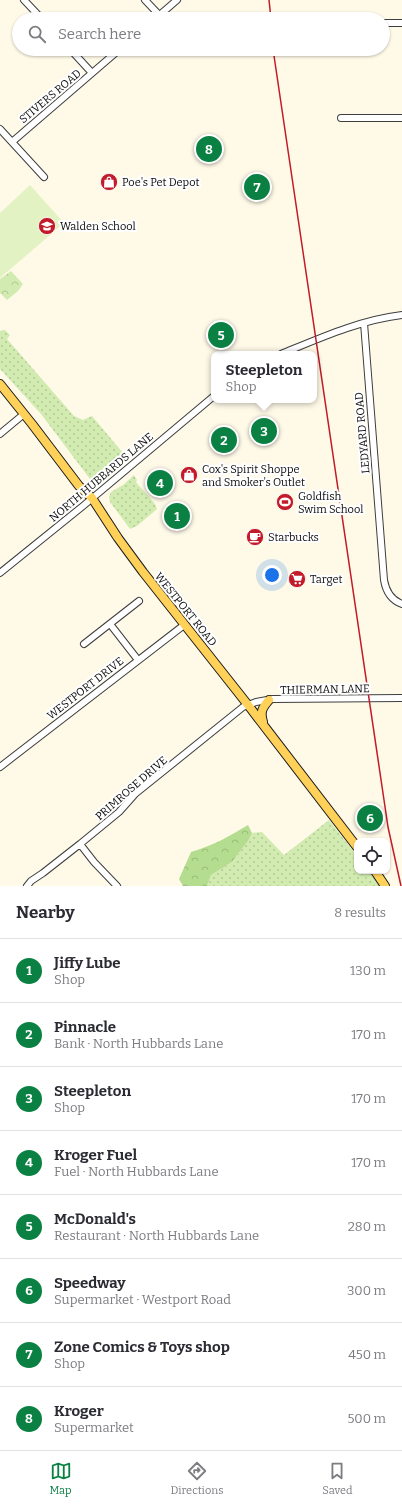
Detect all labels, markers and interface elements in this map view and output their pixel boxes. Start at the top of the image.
search box [12,12,390,56]
icon: search [26,23,48,45]
text: Search here [58,25,141,43]
street label: STIVERS ROAD [17,67,84,126]
pin: 8 [196,134,222,164]
shop icon: Poe's Pet Depot [99,172,119,192]
pin: 7 [244,172,270,202]
place label: Poe's Pet Depot [122,176,199,189]
school or university icon: Walden School [37,216,57,236]
place label: Walden School [60,220,136,233]
pin: 5 [208,320,234,350]
popup [211,351,317,403]
text: Steepleton [225,361,303,379]
text: Shop [225,379,257,394]
street label: LEDYARD ROAD [352,392,373,474]
pin: 3 [251,416,277,446]
pin: 2 [211,425,237,455]
street label: NORTH HUBBARDS LANE [47,430,156,525]
place label: Cox's Spirit Shoppe and Smoker's Outlet [202,463,305,489]
shop icon: Cox's Spirit Shoppe and Smoker's Outlet [179,465,199,485]
pin: 4 [147,468,173,498]
place label: Goldfish Swim School [298,490,363,516]
sports icon: Goldfish Swim School [275,492,295,512]
pin: 1 [164,501,190,531]
cafe icon: Starbucks [245,527,265,547]
place label: Starbucks [268,531,319,544]
your location [262,565,282,585]
supermarket icon: Target [287,569,307,589]
street label: WESTPORT ROAD [152,570,219,649]
place label: Target [310,573,342,586]
street label: WESTPORT DRIVE [45,654,126,722]
street label: THIERMAN LANE [280,682,370,697]
street label: PRIMROSE DRIVE [93,754,170,823]
pin: 6 [357,803,383,833]
map controls [354,838,390,874]
button: locate [354,838,390,874]
text: Nearby [16,902,75,923]
text: 8 results [334,905,386,920]
text: Jiffy Lube [54,954,121,972]
text: 1 [26,963,32,978]
text: 130 m [350,963,386,978]
text: Shop [54,972,85,987]
text: Pinnacle [54,1018,116,1036]
text: 2 [25,1027,33,1042]
text: 170 m [351,1027,386,1042]
text: Bank · North Hubbards Lane [54,1036,223,1051]
text: Steepleton [54,1082,131,1100]
text: 3 [25,1091,33,1106]
text: 170 m [351,1091,386,1106]
text: Shop [54,1100,85,1115]
text: Kroger Fuel [54,1146,137,1164]
text: 4 [25,1155,33,1170]
text: 170 m [351,1155,386,1170]
text: Fuel · North Hubbards Lane [54,1164,219,1179]
text: McDonald's [54,1210,136,1228]
text: 5 [25,1219,33,1234]
text: 280 m [348,1219,386,1234]
text: Restaurant · North Hubbards Lane [54,1228,259,1243]
text: Speedway [54,1274,126,1292]
text: 6 [25,1283,33,1298]
text: 300 m [347,1283,386,1298]
text: Supermarket · Westport Road [54,1292,231,1307]
text: Zone Comics & Toys shop [54,1338,230,1356]
text: 7 [26,1347,33,1362]
text: 450 m [348,1347,386,1362]
text: Shop [54,1356,85,1371]
text: Kroger [54,1402,104,1420]
text: 8 [25,1411,33,1426]
text: 500 m [347,1411,386,1426]
text: Supermarket [54,1420,134,1435]
tab: Map [49,1460,72,1497]
tab: Directions [171,1460,223,1497]
tab: Saved [322,1460,353,1497]

